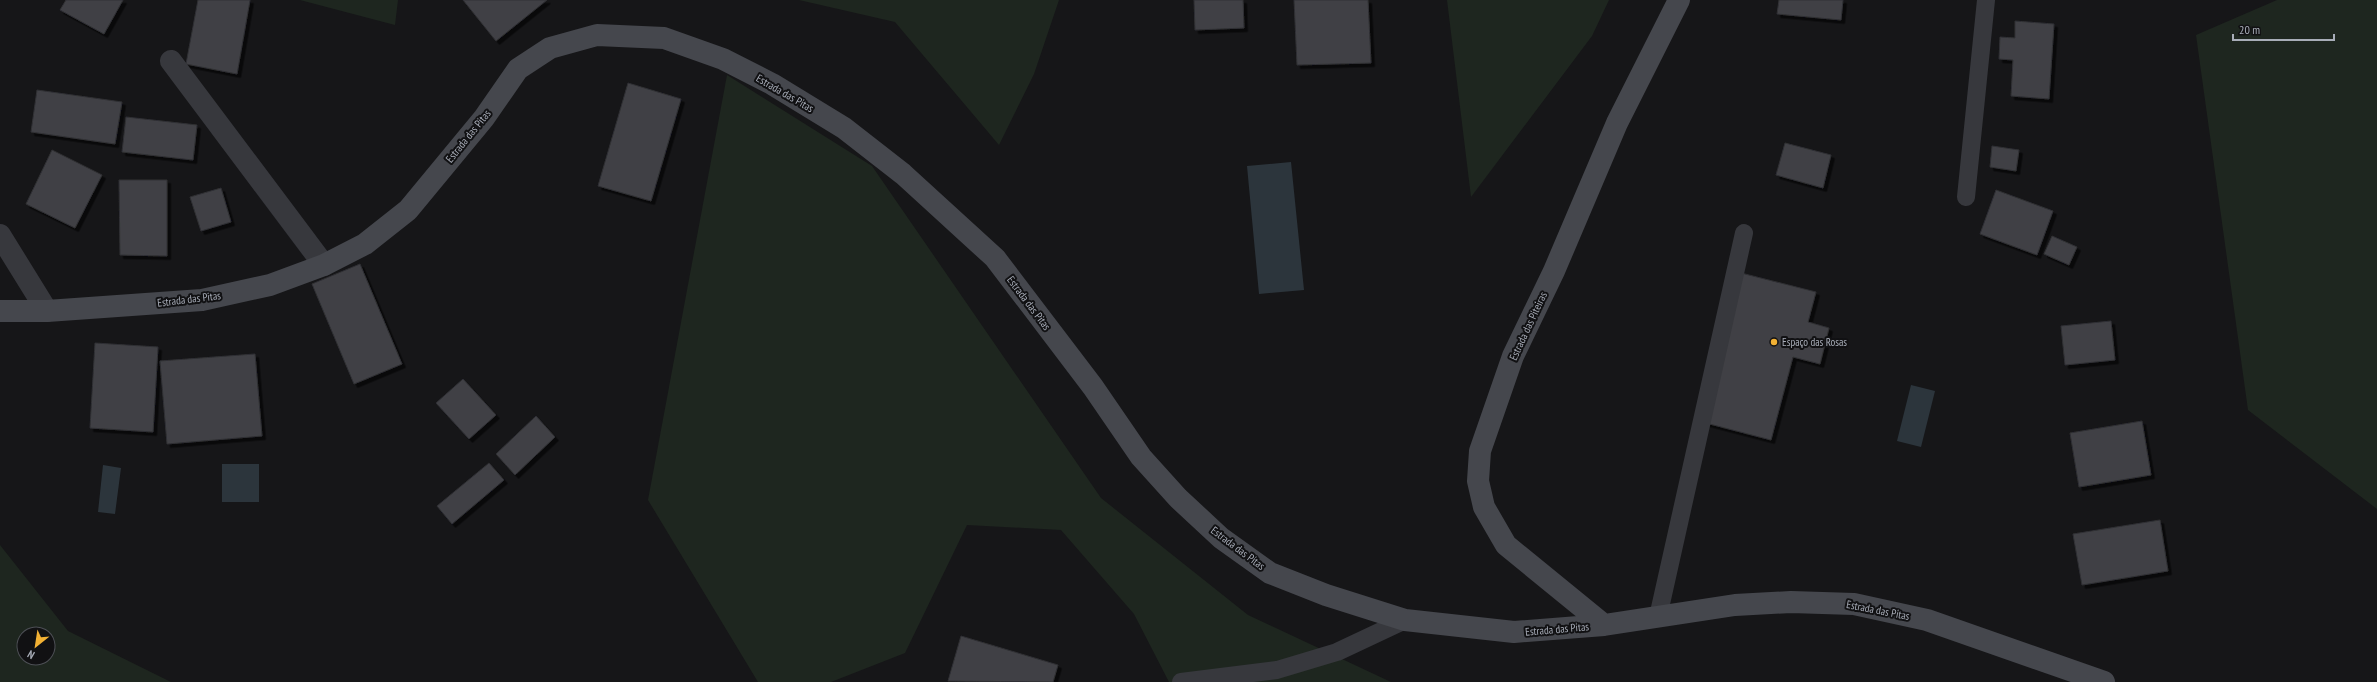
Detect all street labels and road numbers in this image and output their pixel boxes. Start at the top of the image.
street label: Estrada das Pitas [754,71,816,115]
street label: Estrada das Pitas [442,106,494,165]
street label: Estrada das Pitas [1004,273,1054,333]
street label: Estrada das Pitas [156,288,222,310]
street label: Estrada das Piteiras [1506,289,1550,362]
street label: Estrada das Pitas [1208,523,1268,573]
street label: Estrada das Pitas [1845,597,1911,623]
street label: Estrada das Pitas [1524,619,1590,639]

